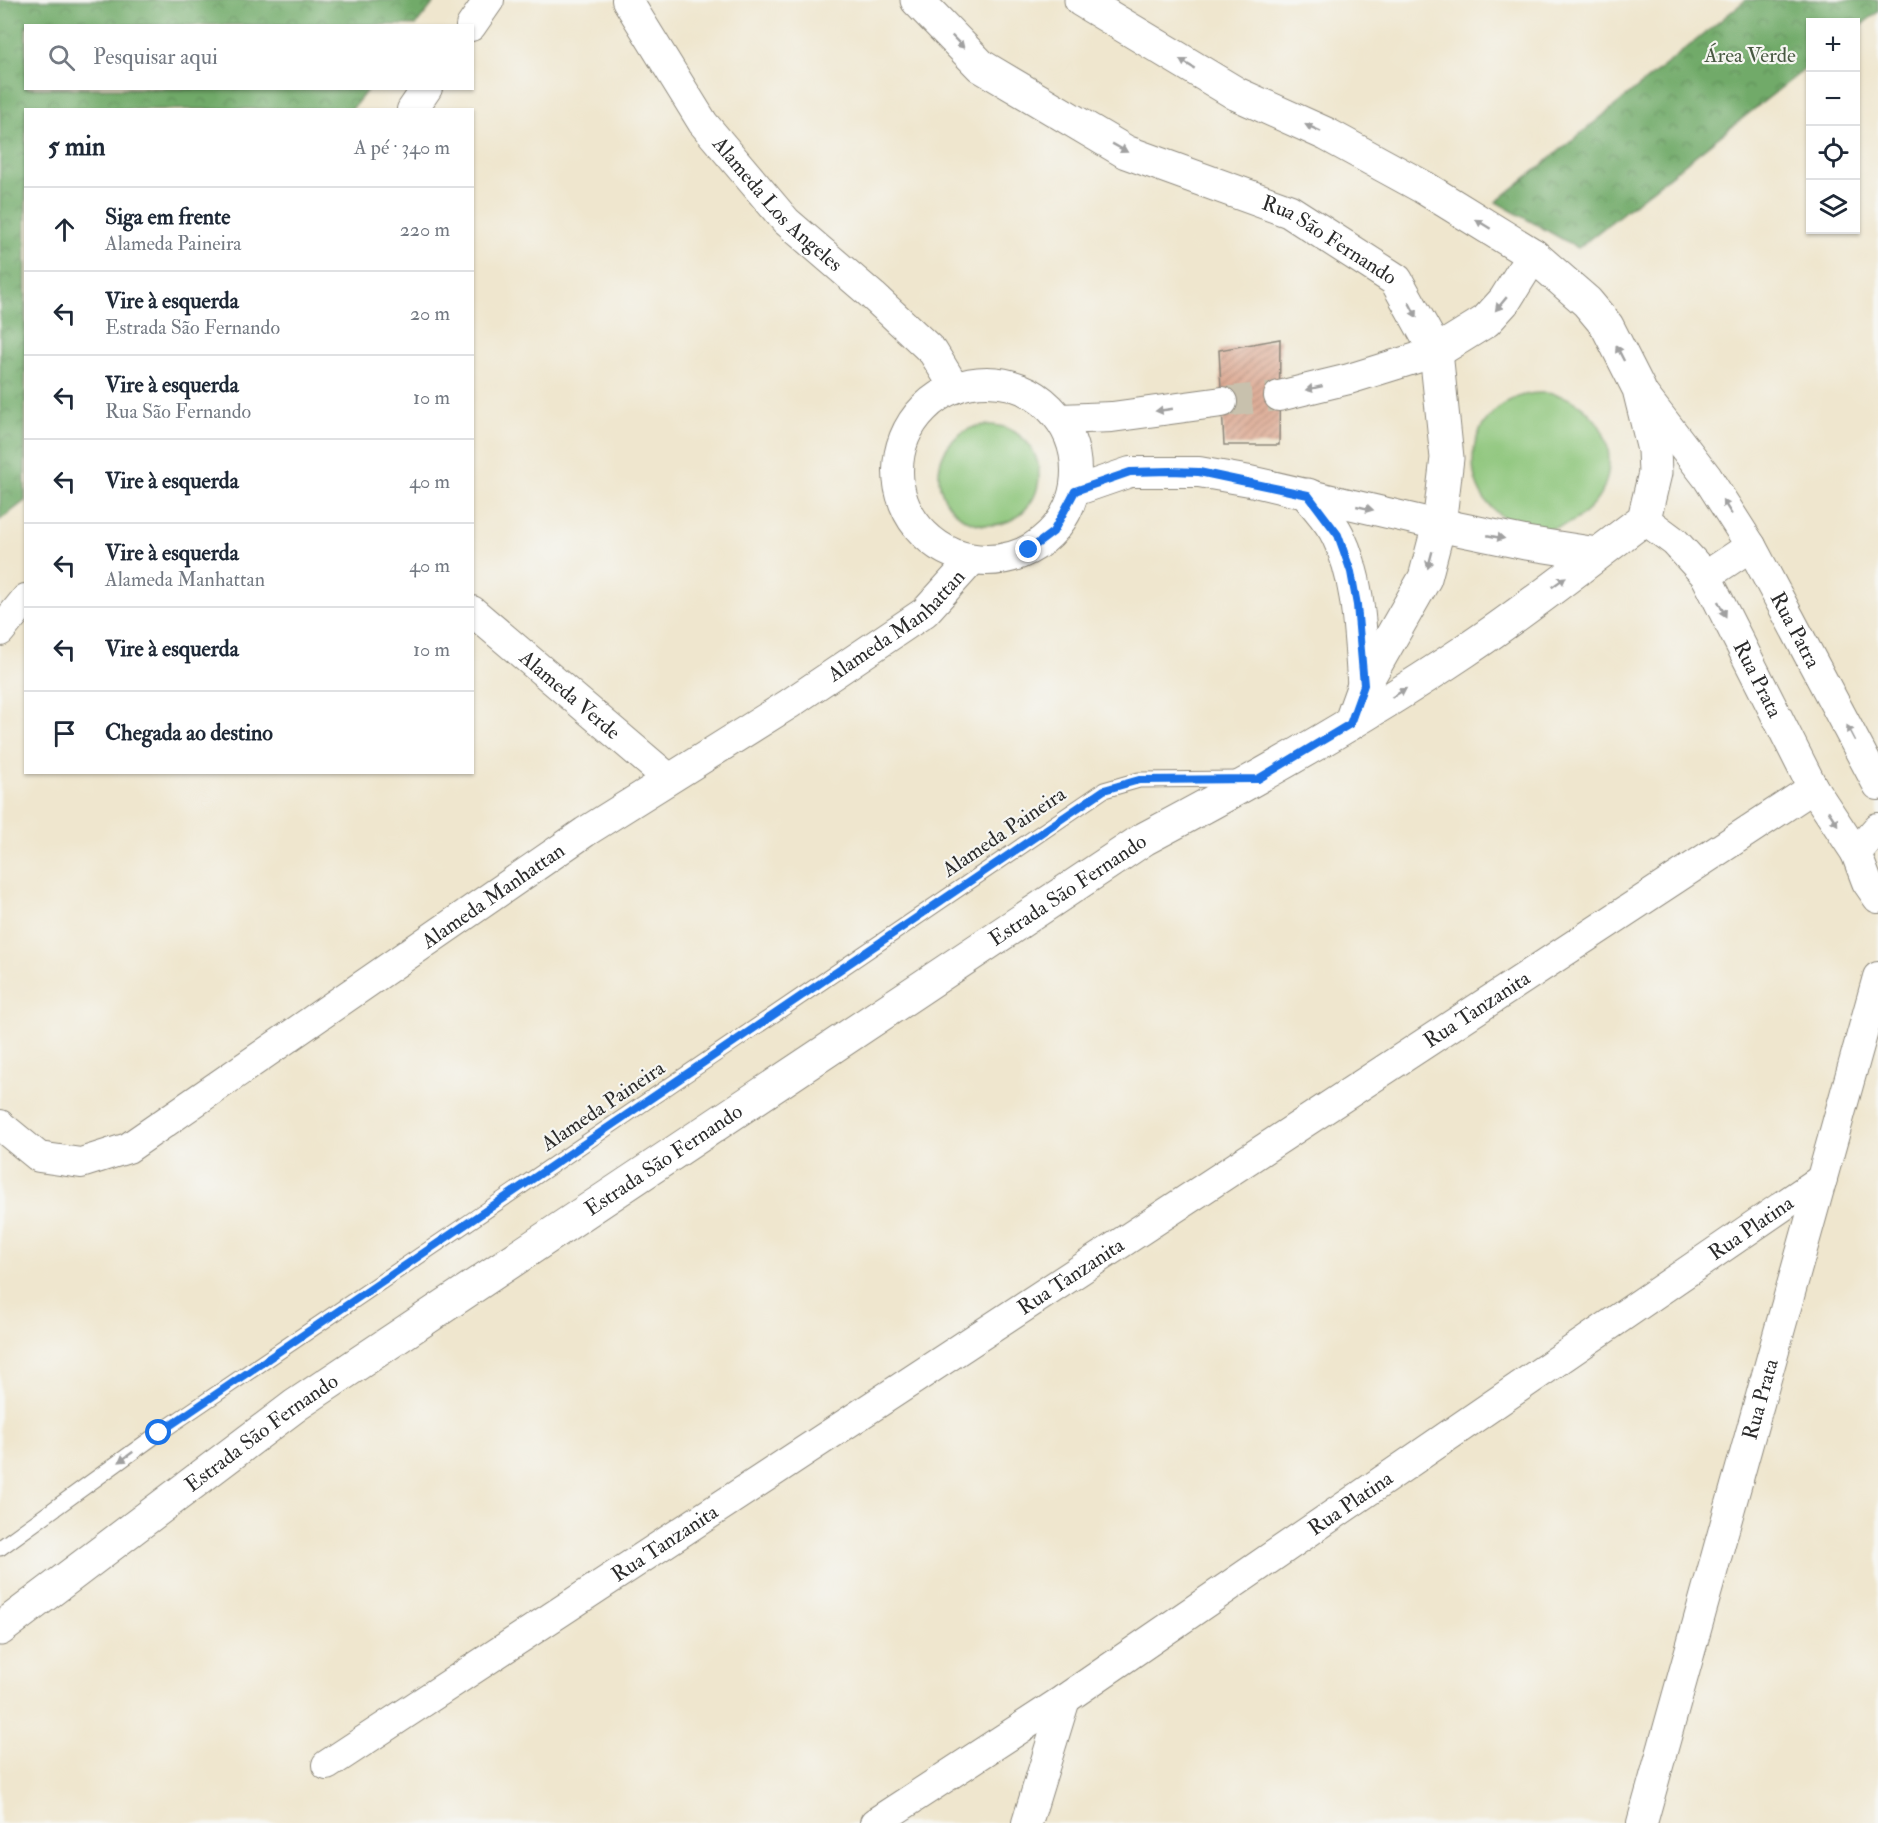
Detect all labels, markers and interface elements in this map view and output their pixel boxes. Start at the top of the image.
map controls [1806,18,1860,234]
button: + [1806,18,1860,72]
search box [24,24,474,90]
one-way arrow [950,35,964,49]
icon: search [45,41,78,74]
park label: Área Verde [1703,42,1796,69]
text: Pesquisar aqui [93,43,218,71]
one-way arrow [1178,59,1195,69]
button: − [1806,72,1860,126]
one-way arrow [1304,123,1322,133]
button: locate [1806,126,1860,180]
street label: Alameda Los Angeles [706,130,848,277]
text: 5 min [48,131,105,163]
text: A pé · 340 m [354,135,450,160]
one-way arrow [1112,143,1129,153]
button: layers [1806,180,1860,234]
street label: Rua São Fernando [1258,189,1402,291]
text: Siga em frente [105,203,230,231]
icon: ahead [48,213,81,246]
text: 220 m [400,217,450,242]
one-way arrow [1475,218,1491,229]
text: Alameda Paineira [105,231,242,256]
text: Vire à esquerda [105,287,239,315]
one-way arrow [1495,296,1508,312]
icon: left [48,297,81,330]
text: 20 m [410,301,450,326]
one-way arrow [1408,302,1418,319]
text: Estrada São Fernando [105,315,280,340]
one-way arrow [1616,344,1626,362]
text: Vire à esquerda [105,371,239,399]
icon: left [48,381,81,414]
one-way arrow [1305,383,1323,393]
text: 10 m [413,385,450,410]
text: Rua São Fernando [105,399,251,424]
one-way arrow [1155,405,1174,414]
icon: left [48,465,81,498]
text: Vire à esquerda [105,467,239,495]
text: 40 m [409,469,450,494]
one-way arrow [1721,499,1732,515]
one-way arrow [1356,504,1375,513]
one-way arrow [1487,533,1506,542]
route end [1015,536,1041,562]
text: Vire à esquerda [105,539,239,567]
icon: left [48,549,81,582]
one-way arrow [1425,551,1434,569]
text: 40 m [409,553,450,578]
street label: Alameda Manhattan [821,563,971,688]
text: Alameda Manhattan [105,567,265,592]
one-way arrow [1551,576,1567,588]
street label: Rua Patra [1764,587,1827,673]
one-way arrow [1717,600,1727,618]
icon: left [48,633,81,666]
text: Vire à esquerda [105,635,239,663]
street label: Rua Prata [1727,636,1789,722]
text: 10 m [413,637,450,662]
street label: Alameda Verde [513,643,627,745]
one-way arrow [1391,688,1407,699]
icon: arrive [48,717,81,750]
text: Chegada ao destino [105,719,273,747]
one-way arrow [1846,725,1855,742]
street label: Alameda Paineira [936,781,1071,884]
one-way arrow [1827,810,1838,826]
street label: Estrada São Fernando [984,828,1152,952]
street label: Alameda Manhattan [415,837,570,955]
street label: Rua Tanzanita [1418,964,1535,1054]
street label: Alameda Paineira [535,1055,670,1158]
street label: Estrada São Fernando [579,1097,747,1222]
street label: Rua Platina [1703,1189,1799,1266]
street label: Rua Tanzanita [1012,1231,1129,1321]
street label: Rua Prata [1736,1355,1784,1443]
street label: Estrada São Fernando [179,1367,343,1498]
route start [145,1419,171,1445]
one-way arrow [118,1451,134,1463]
street label: Rua Platina [1303,1464,1398,1542]
street label: Rua Tanzanita [606,1498,723,1588]

